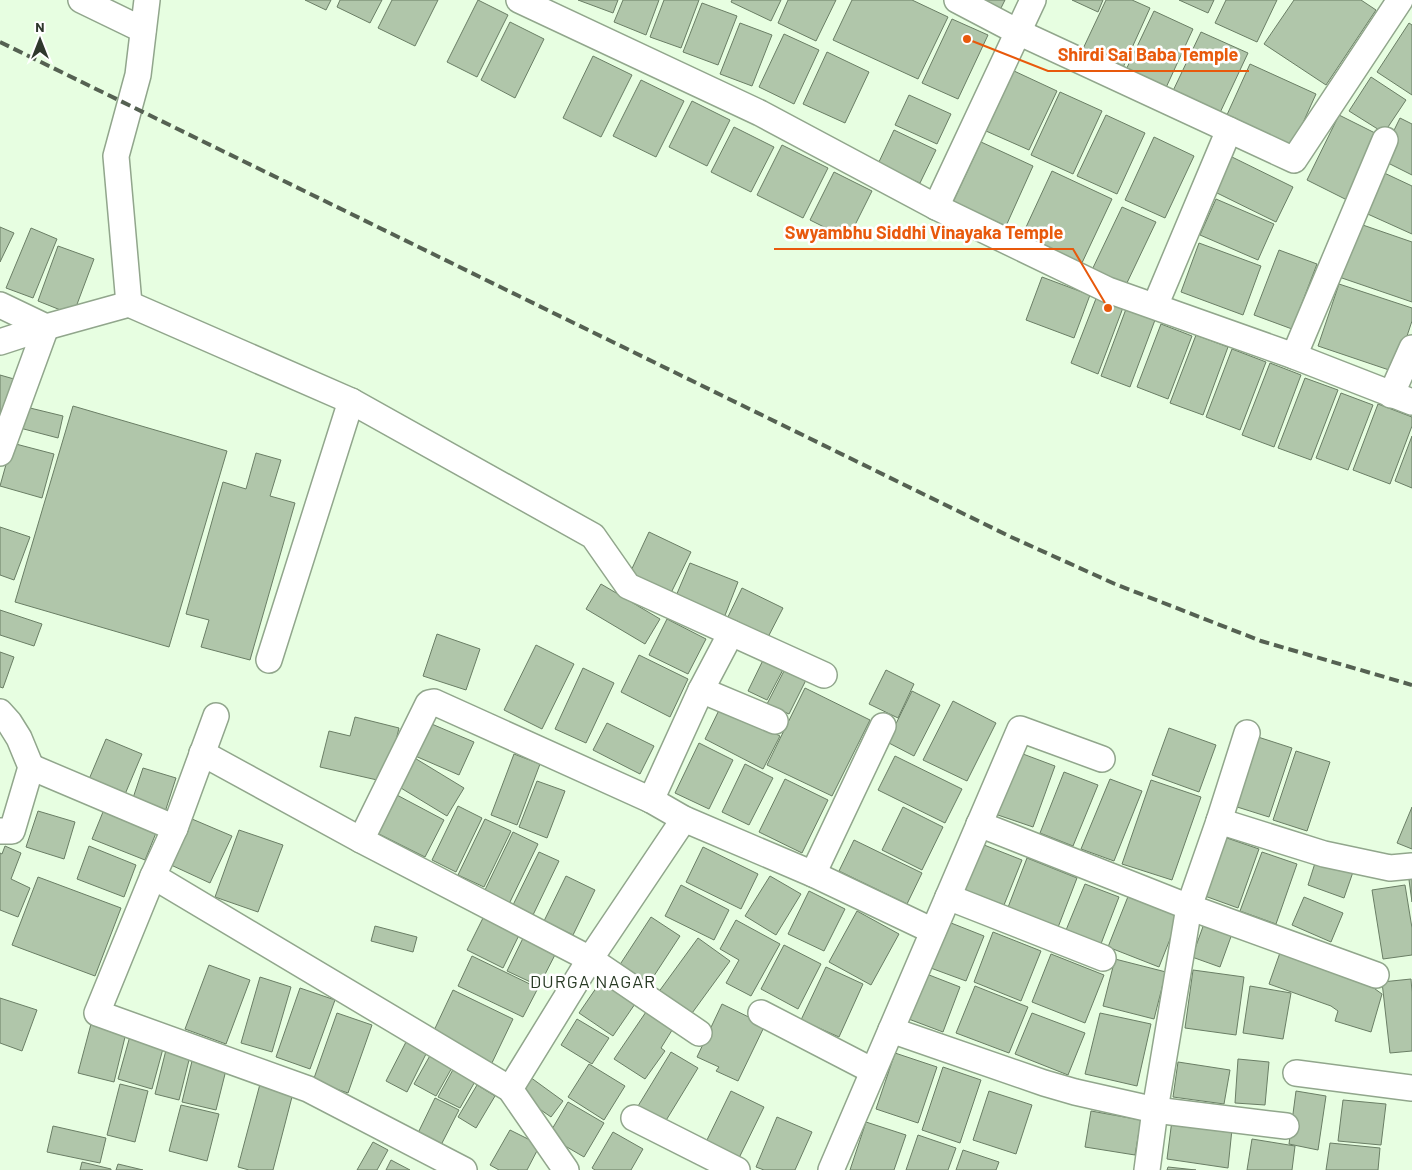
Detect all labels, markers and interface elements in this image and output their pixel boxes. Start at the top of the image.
north arrow [15,15,65,65]
text: N [35,18,45,35]
callout: Shirdi Sai Baba Temple [1048,38,1249,71]
text: Shirdi Sai Baba Temple [1058,43,1239,65]
callout: Swyambhu Siddhi Vinayaka Temple [774,216,1073,249]
text: Swyambhu Siddhi Vinayaka Temple [785,221,1063,243]
district label: DURGA NAGAR [530,970,656,992]

